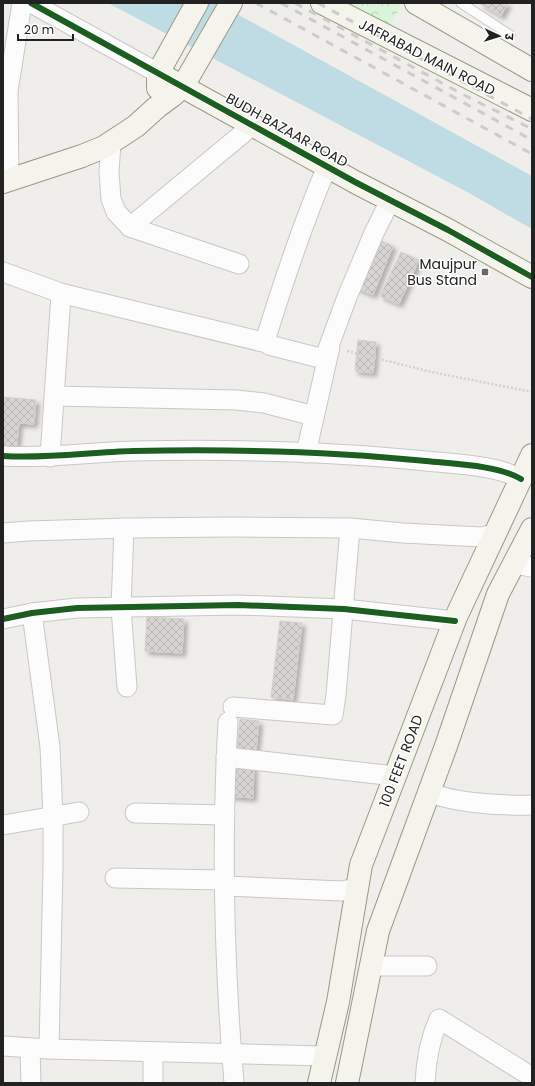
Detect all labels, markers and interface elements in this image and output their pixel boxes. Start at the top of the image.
street label: JAFRABAD MAIN ROAD [355,14,499,100]
scale bar [18,16,73,42]
north arrow [479,16,519,56]
text: 20 m [24,21,54,38]
text: उ [501,32,517,41]
street label: BUDH BAZAAR ROAD [222,88,352,172]
place label: Maujpur Bus Stand [407,254,477,290]
marker: Maujpur Bus Stand [480,267,490,277]
street label: 100 FEET ROAD [374,712,428,810]

